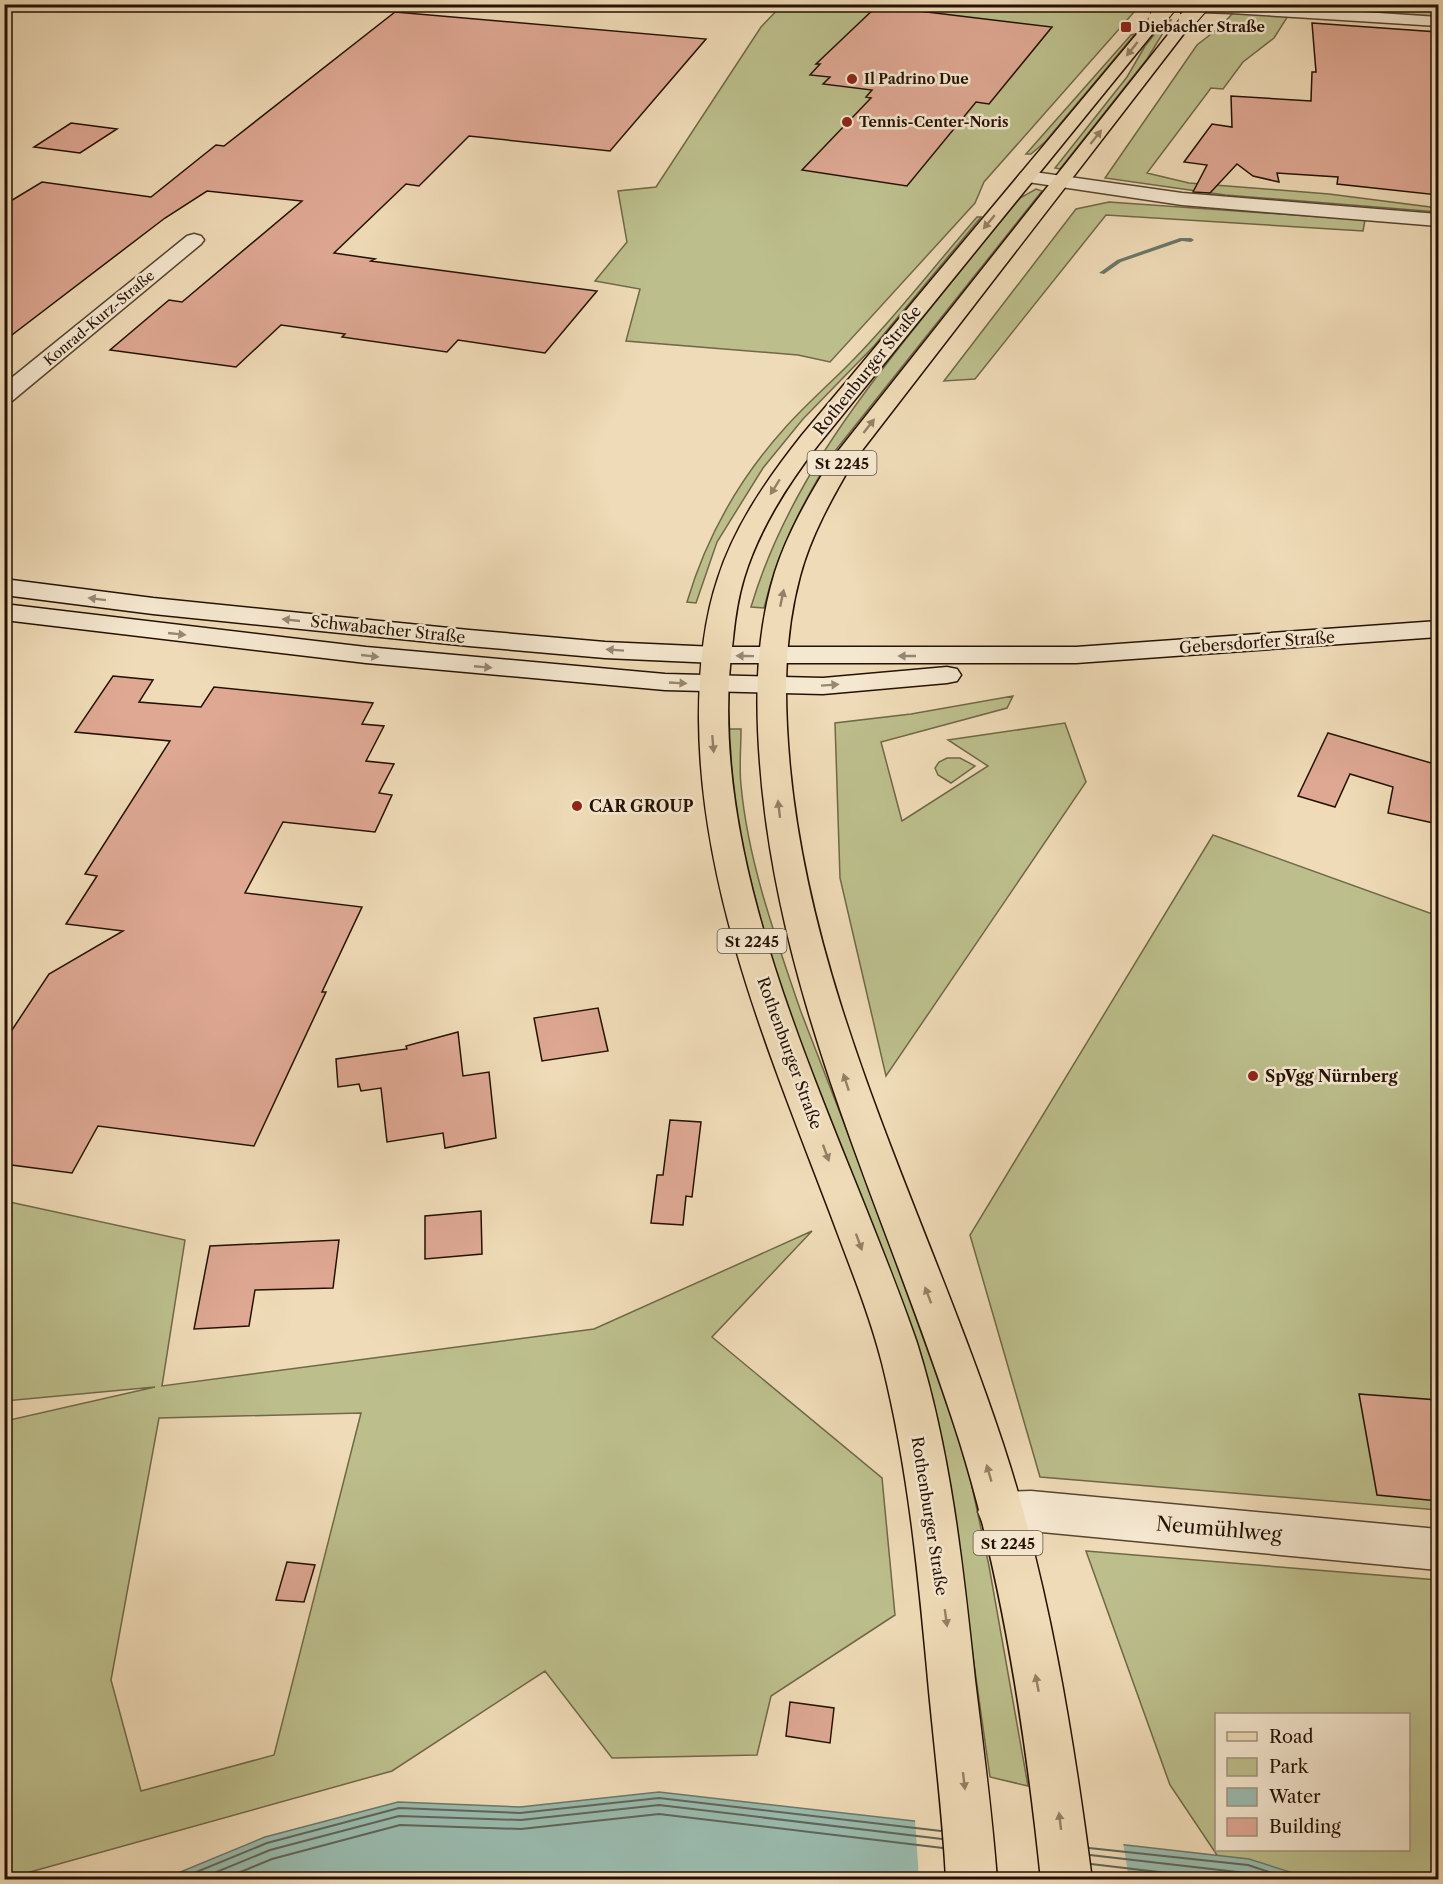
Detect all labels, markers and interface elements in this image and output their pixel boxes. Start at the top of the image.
place label: Diebacher Straße [1138,18,1265,36]
marker: Diebacher Straße [1119,20,1133,34]
one-way arrow [1126,42,1139,57]
place label: Il Padrino Due [864,70,969,88]
marker: Il Padrino Due [845,72,859,86]
place label: Tennis-Center-Noris [859,113,1009,131]
marker: Tennis-Center-Noris [840,115,854,129]
one-way arrow [1090,129,1102,144]
one-way arrow [983,214,996,230]
street label: Konrad-Kurz-Straße [40,266,158,370]
street label: Rothenburger Straße [809,301,925,439]
one-way arrow [862,418,874,433]
road number: St 2245 [808,451,876,475]
one-way arrow [770,479,781,495]
one-way arrow [778,589,787,608]
one-way arrow [88,594,107,603]
street label: Schwabacher Straße [310,611,466,647]
one-way arrow [282,615,301,625]
street label: Gebersdorfer Straße [1178,627,1336,657]
one-way arrow [167,629,186,639]
one-way arrow [606,646,625,655]
one-way arrow [361,651,380,660]
one-way arrow [735,651,754,661]
one-way arrow [898,651,917,661]
one-way arrow [474,662,493,672]
one-way arrow [668,678,687,688]
one-way arrow [821,680,840,690]
one-way arrow [708,734,718,753]
place label: CAR GROUP [589,796,693,816]
marker: CAR GROUP [570,799,584,813]
one-way arrow [774,799,783,818]
road number: St 2245 [718,929,786,953]
street label: Rothenburger Straße [753,974,827,1132]
place label: SpVgg Nürnberg [1265,1066,1399,1086]
marker: SpVgg Nürnberg [1246,1069,1260,1083]
one-way arrow [841,1073,850,1091]
one-way arrow [822,1144,831,1162]
one-way arrow [855,1233,865,1251]
one-way arrow [923,1286,932,1304]
street label: Rothenburger Straße [908,1435,952,1597]
one-way arrow [984,1464,994,1482]
street label: Neumühlweg [1155,1512,1283,1546]
road number: St 2245 [974,1531,1042,1555]
one-way arrow [941,1609,950,1628]
one-way arrow [1032,1674,1041,1693]
legend [1215,1713,1410,1851]
text: Road [1269,1726,1314,1748]
text: Park [1269,1756,1310,1778]
one-way arrow [959,1771,968,1790]
text: Water [1268,1786,1321,1808]
one-way arrow [1055,1812,1064,1831]
text: Building [1269,1816,1341,1838]

